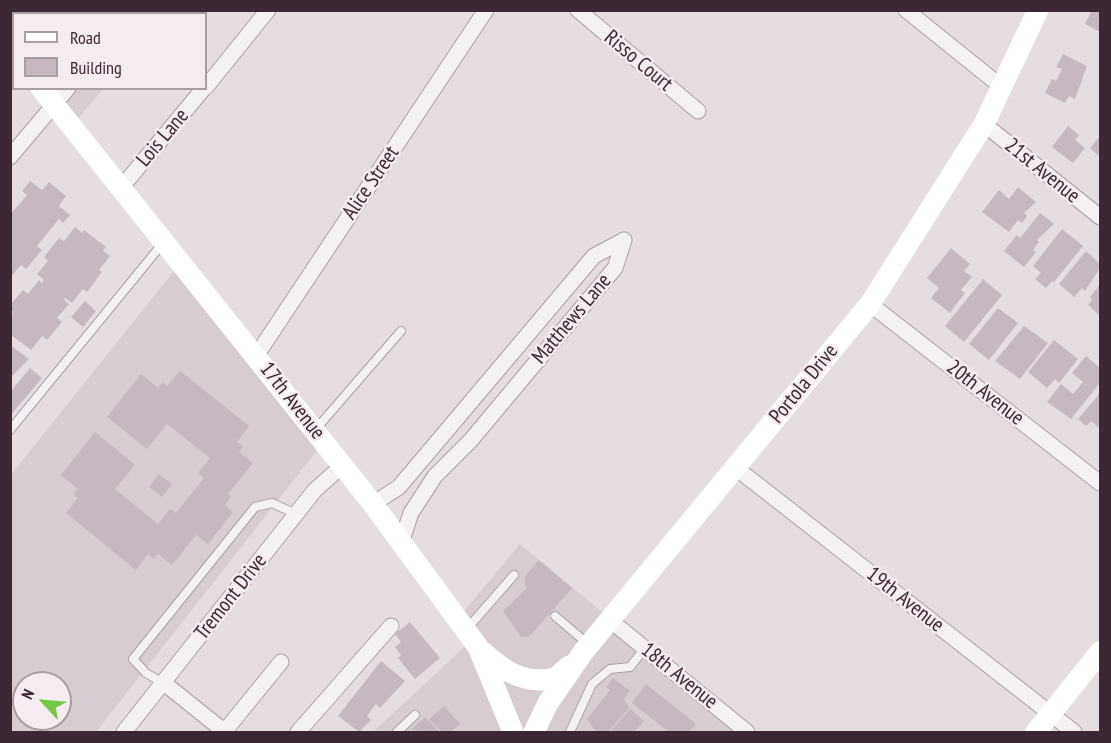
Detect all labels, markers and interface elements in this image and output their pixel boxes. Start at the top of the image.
legend [12,12,207,90]
street label: Risso Court [599,25,677,97]
text: Road [70,26,101,49]
text: Building [70,56,122,79]
street label: Lois Lane [132,104,194,172]
street label: 21st Avenue [999,133,1085,209]
street label: Alice Street [337,142,405,224]
street label: Matthews Lane [527,269,617,369]
street label: Portola Drive [764,339,844,429]
street label: 20th Avenue [941,355,1029,431]
street label: 17th Avenue [254,357,330,445]
street label: Tremont Drive [190,549,272,645]
street label: 19th Avenue [861,562,949,638]
street label: 18th Avenue [636,637,722,715]
north arrow [12,671,72,731]
text: N [17,686,38,702]

